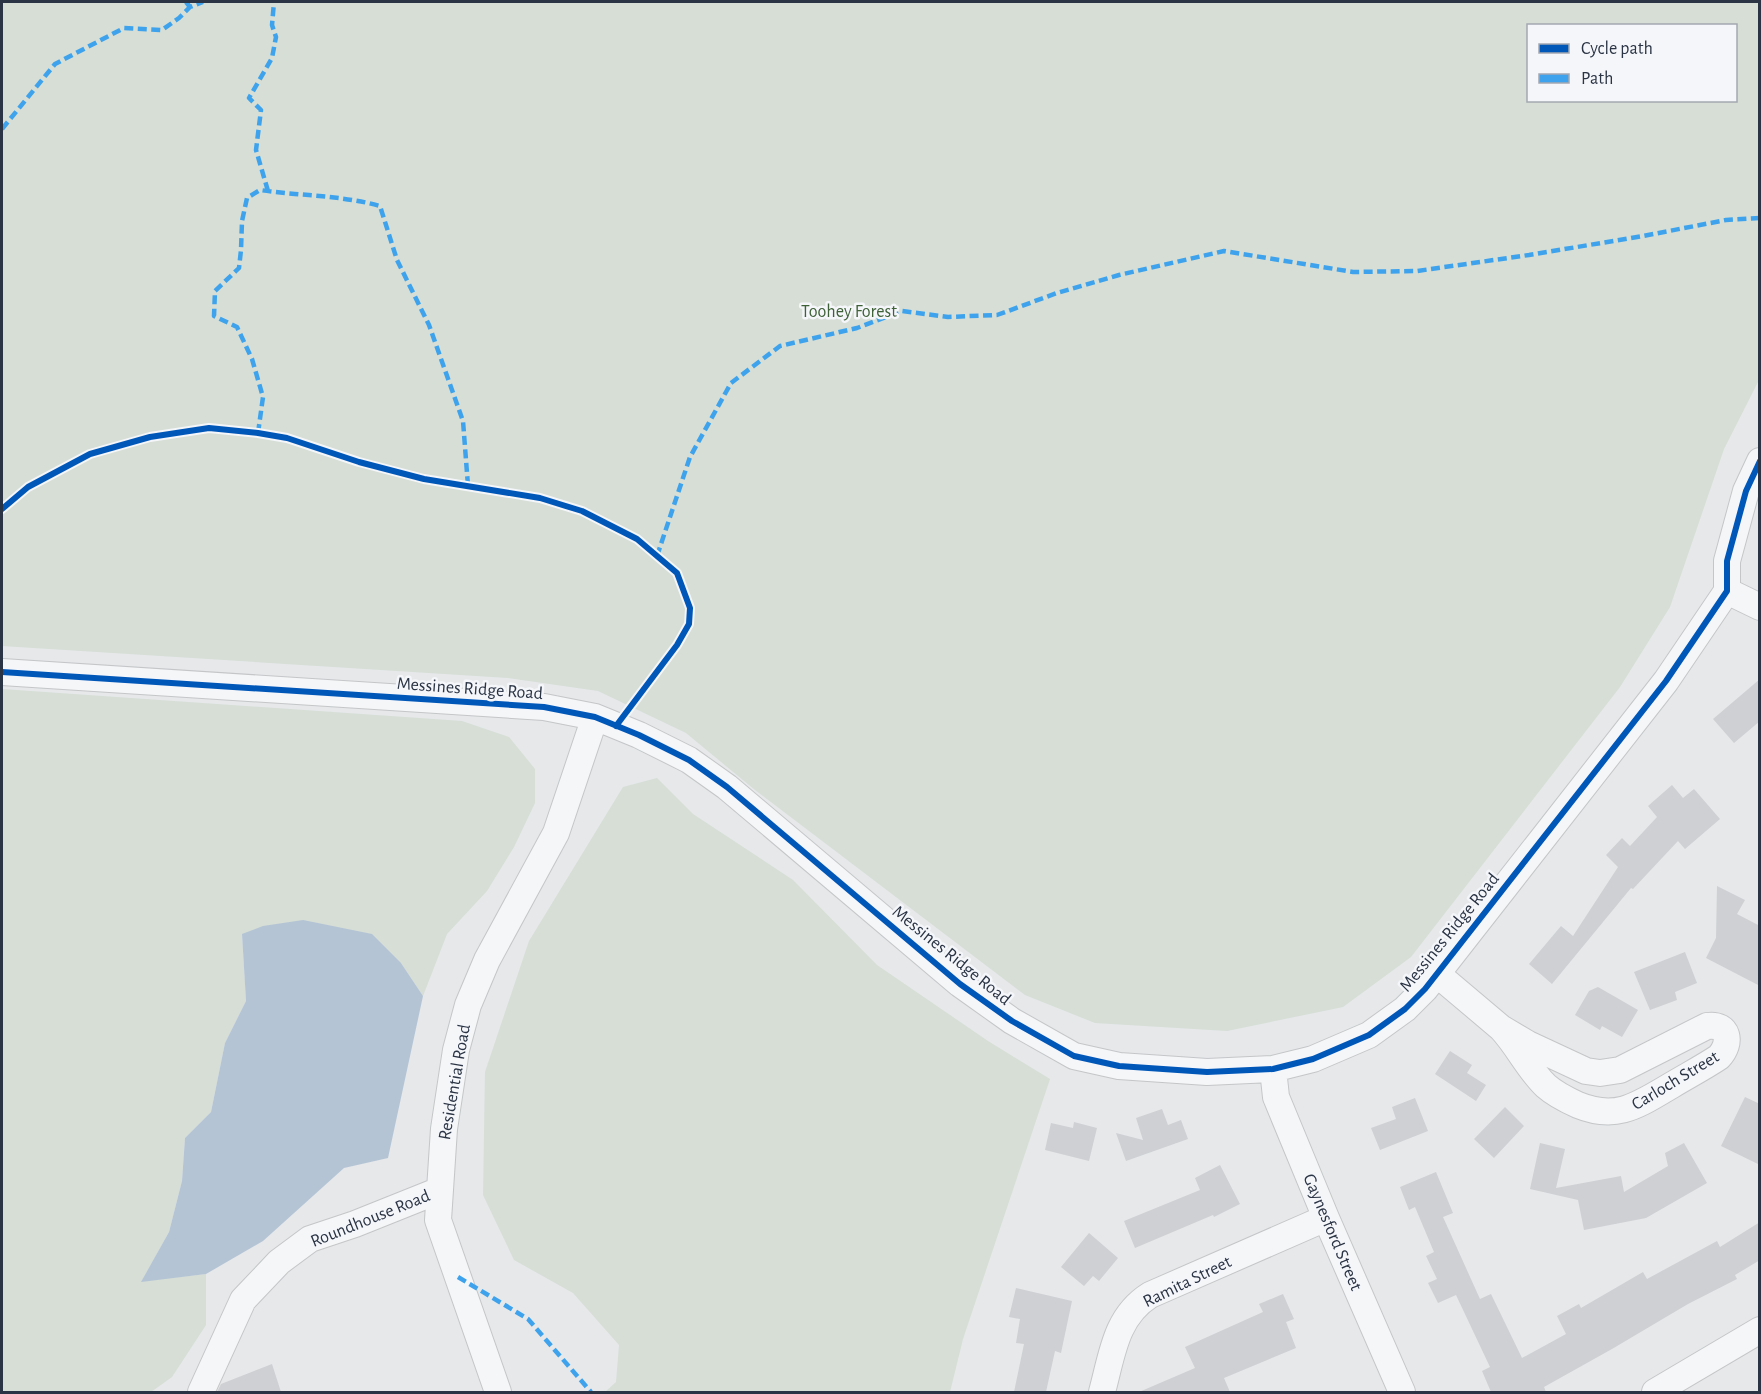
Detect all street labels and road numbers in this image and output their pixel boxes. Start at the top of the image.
street label: Messines Ridge Road [396,675,544,703]
street label: Messines Ridge Road [1397,870,1503,995]
street label: Messines Ridge Road [889,903,1014,1009]
street label: Residential Road [436,1023,474,1141]
street label: Carloch Street [1629,1048,1722,1114]
street label: Gaynesford Street [1299,1171,1365,1294]
street label: Roundhouse Road [308,1187,433,1251]
street label: Ramita Street [1140,1253,1235,1311]

